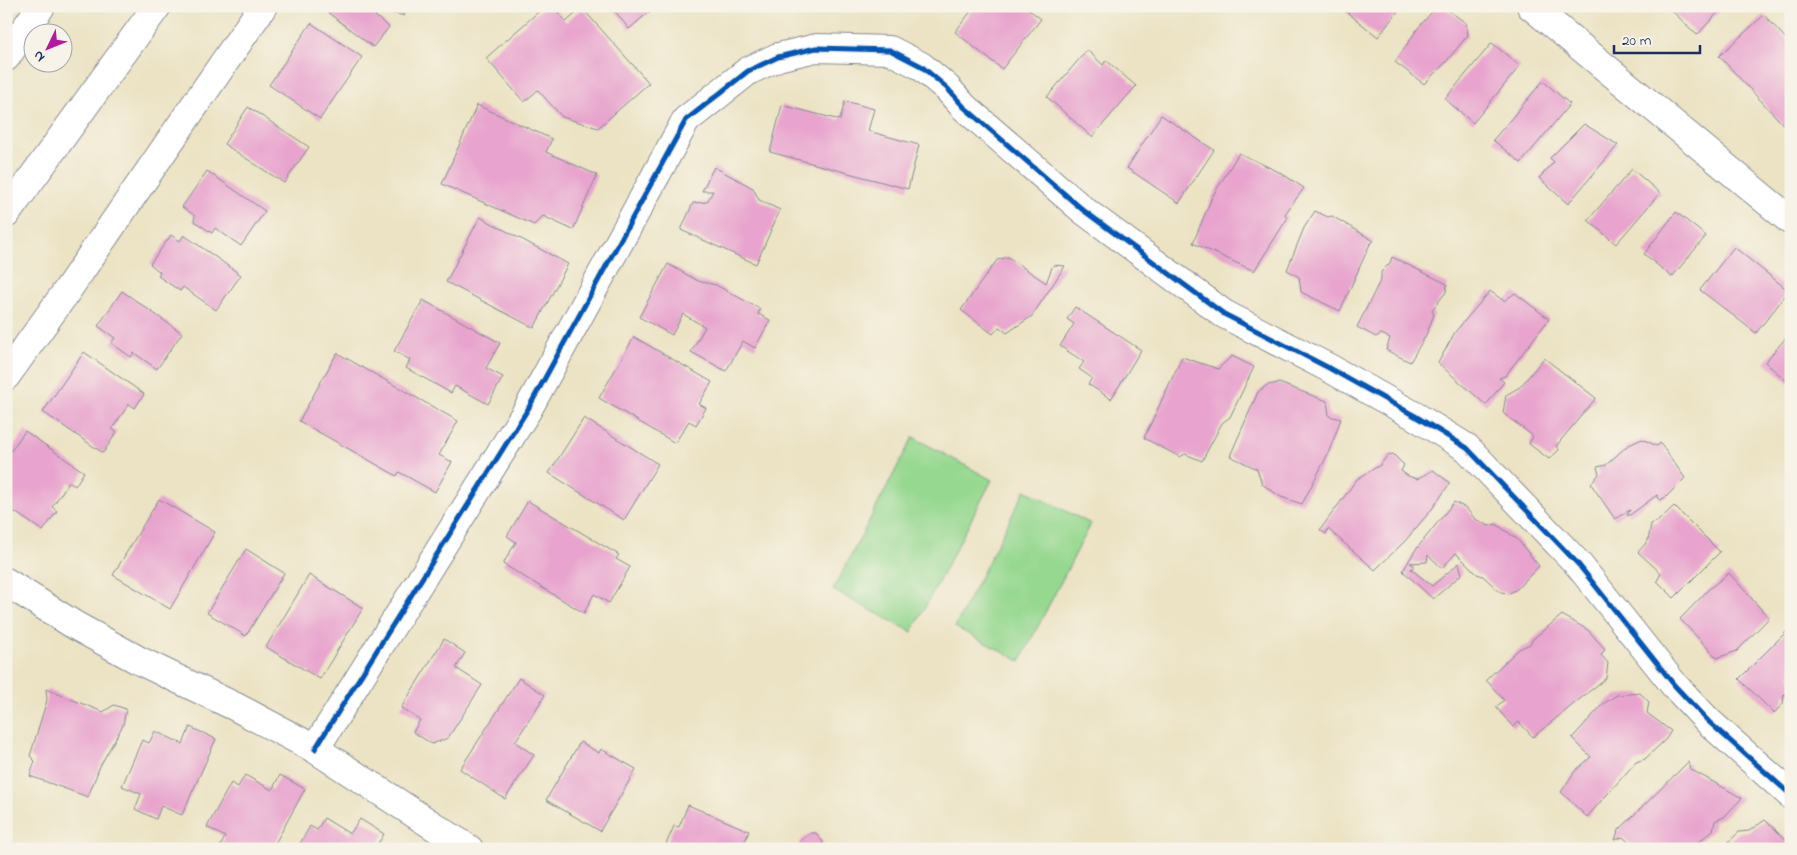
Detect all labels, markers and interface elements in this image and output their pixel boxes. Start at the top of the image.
north arrow [22,22,72,72]
scale bar [1614,22,1701,54]
text: 20 m [1622,30,1652,52]
text: N [29,45,50,66]

